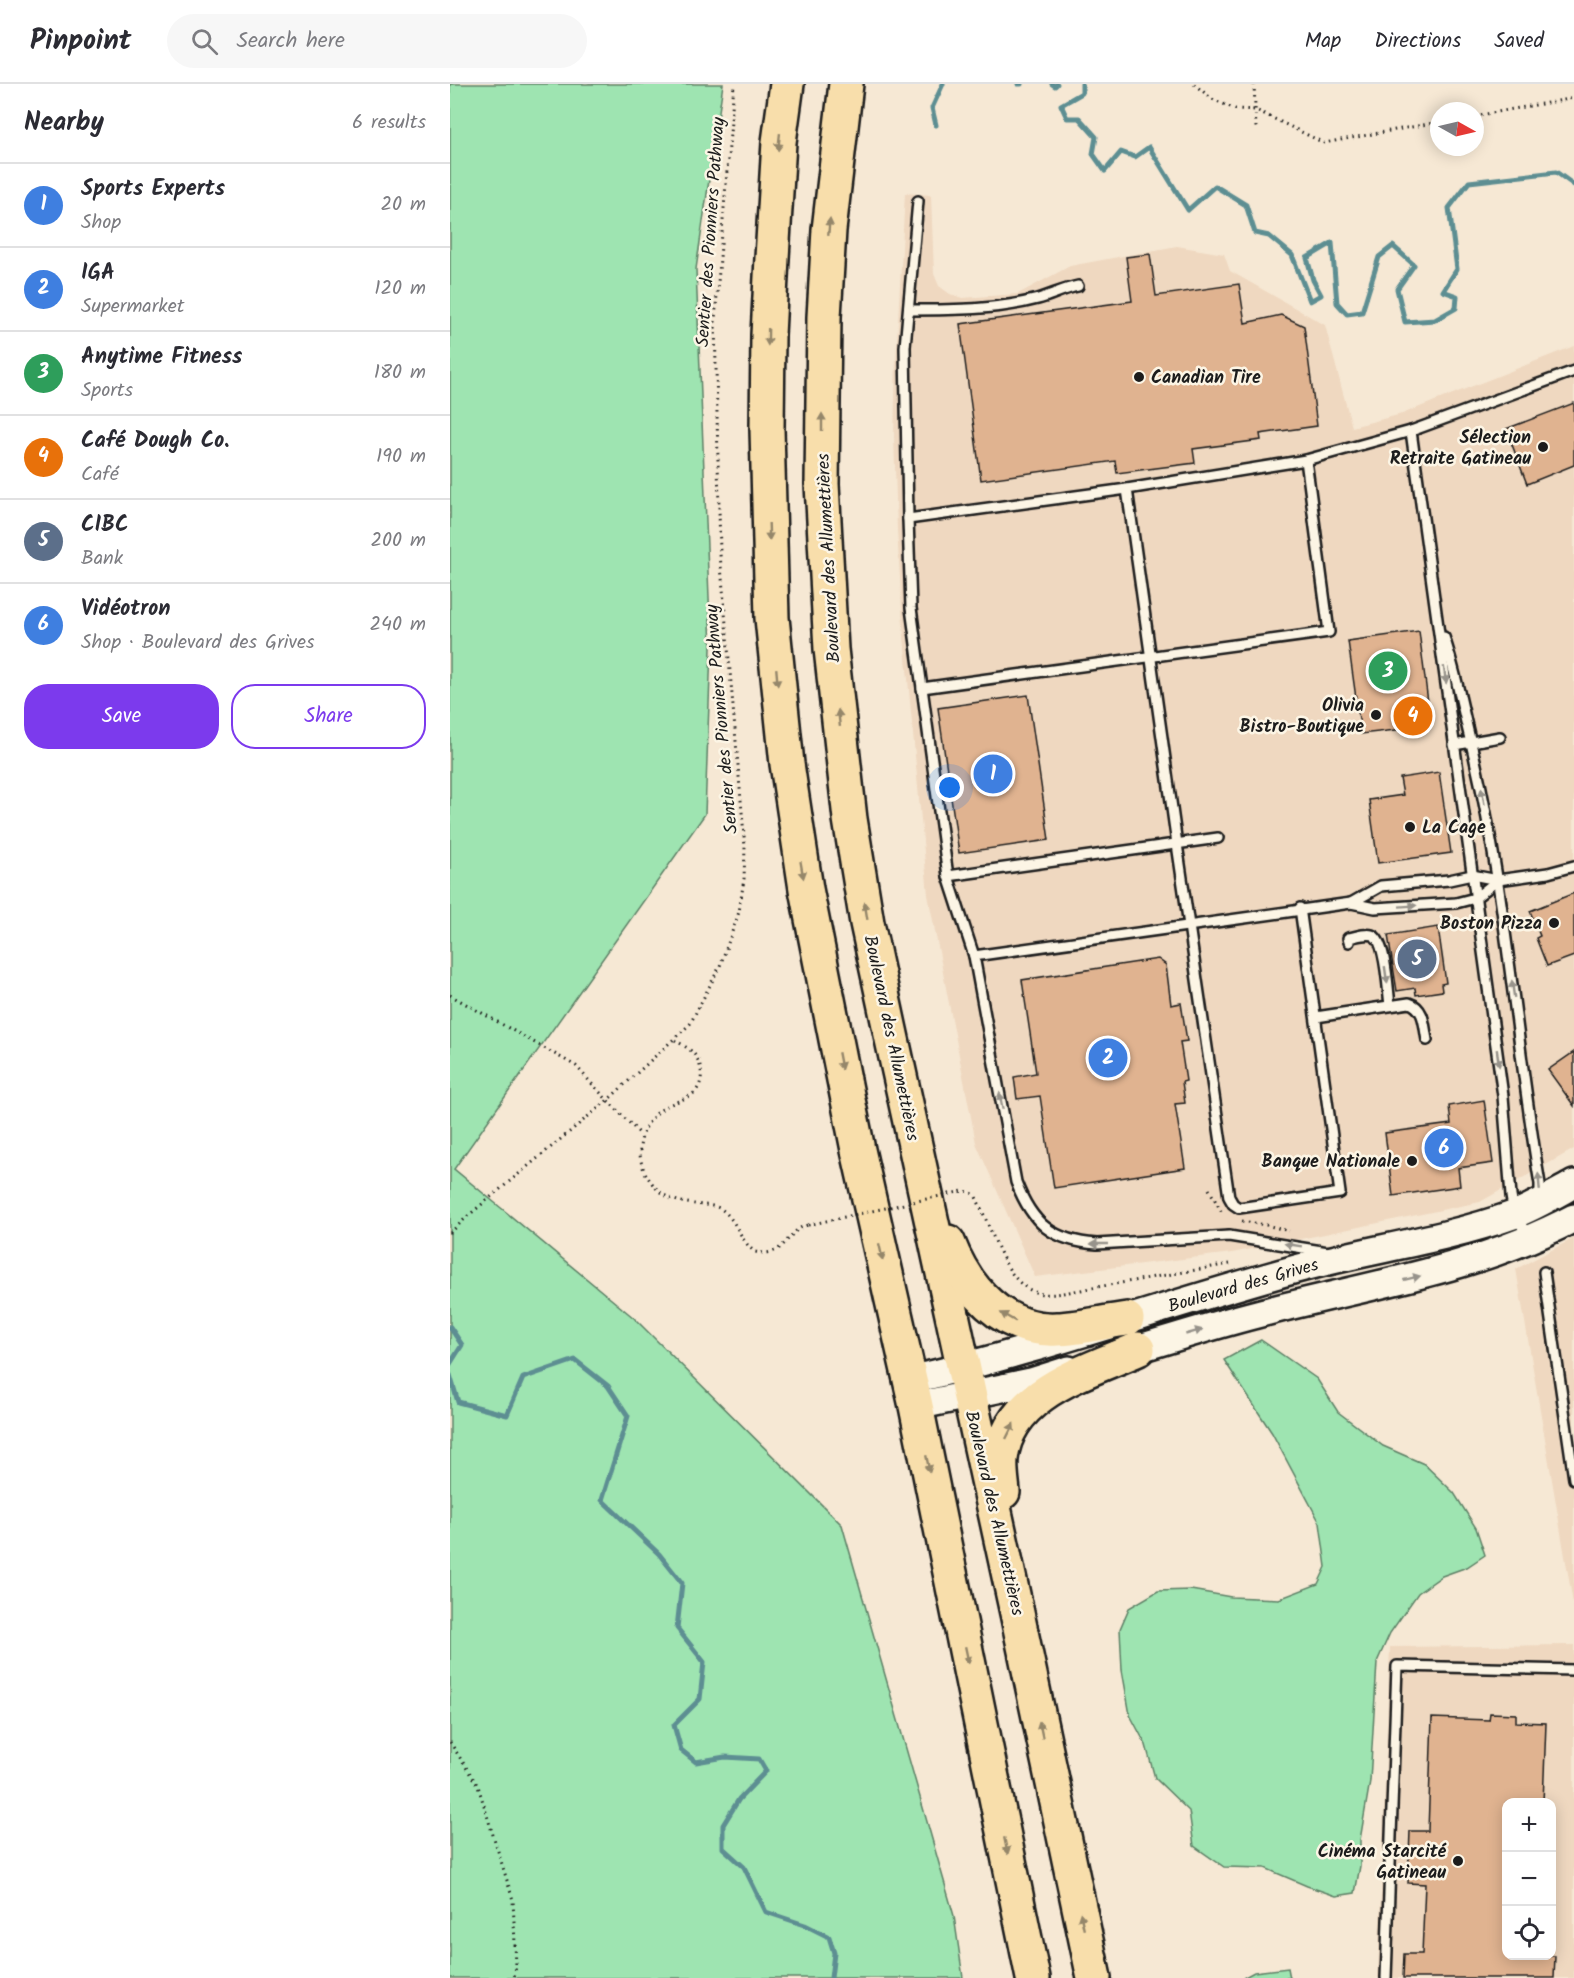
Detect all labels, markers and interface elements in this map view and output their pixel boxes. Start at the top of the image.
search box [167,14,587,68]
text: Pinpoint [30,19,131,64]
text: Search here [236,24,345,59]
icon: search [188,25,221,58]
text: Map [1305,25,1341,58]
text: Directions [1374,25,1461,58]
text: Saved [1494,25,1544,58]
text: Nearby [24,102,104,144]
north arrow [1430,102,1484,156]
text: 6 results [352,107,426,139]
street label: Sentier des Pionniers Pathway [689,116,734,348]
one-way arrow [774,133,784,152]
text: Sports Experts [81,172,225,207]
text: 1 [40,189,47,221]
text: 20 m [380,189,426,221]
text: Shop [81,207,121,239]
one-way arrow [824,218,834,237]
text: IGA [81,256,115,291]
text: 2 [38,273,49,305]
text: 120 m [374,273,426,305]
text: Supermarket [81,291,184,323]
one-way arrow [763,327,773,346]
text: Anytime Fitness [81,340,242,375]
text: 3 [38,357,49,389]
text: 180 m [374,357,426,389]
place label: Canadian Tire [1151,364,1261,393]
marker: Canadian Tire [1132,370,1146,384]
text: Sports [81,375,133,407]
one-way arrow [817,413,827,432]
text: Café Dough Co. [81,424,229,459]
place label: Sélection Retraite Gatineau [1390,424,1531,474]
marker: Sélection Retraite Gatineau [1536,440,1550,454]
text: 4 [38,441,49,473]
text: 190 m [376,441,426,473]
street label: Boulevard des Allumettières [810,452,849,663]
text: Café [81,459,119,491]
text: CIBC [81,508,129,543]
one-way arrow [764,522,773,541]
text: 5 [38,525,49,557]
text: 200 m [370,525,426,557]
text: Bank [81,543,123,575]
text: Vidéotron [81,592,170,627]
street label: Sentier des Pionniers Pathway [698,602,747,835]
text: 6 [38,609,49,641]
text: 240 m [369,609,426,641]
text: Shop · Boulevard des Grives [81,627,315,659]
pin: 3 [1368,648,1408,694]
one-way arrow [1440,666,1450,685]
one-way arrow [772,667,782,686]
button: Save [24,684,219,749]
button: Share [231,684,426,749]
place label: Olivia Bistro-Boutique [1239,692,1364,742]
pin: 4 [1394,694,1432,738]
marker: Olivia Bistro-Boutique [1369,708,1383,722]
one-way arrow [834,709,844,728]
pin: 1 [974,752,1012,796]
your location [935,773,964,802]
one-way arrow [1478,787,1487,806]
place label: La Cage [1422,814,1486,843]
marker: La Cage [1403,820,1417,834]
one-way arrow [798,860,807,879]
one-way arrow [1399,901,1418,911]
one-way arrow [861,902,870,921]
place label: Boston Pizza [1440,910,1542,939]
marker: Boston Pizza [1547,916,1561,930]
street label: Boulevard des Allumettières [855,933,927,1144]
pin: 5 [1398,936,1436,982]
one-way arrow [1382,966,1391,985]
one-way arrow [1508,979,1517,998]
pin: 2 [1088,1036,1128,1080]
one-way arrow [1493,1049,1502,1068]
one-way arrow [836,1052,845,1071]
one-way arrow [996,1091,1005,1110]
pin: 6 [1424,1126,1464,1170]
place label: Banque Nationale [1262,1148,1400,1177]
marker: Banque Nationale [1405,1154,1419,1168]
one-way arrow [1534,1172,1544,1191]
one-way arrow [1090,1239,1109,1248]
one-way arrow [1284,1241,1303,1250]
one-way arrow [876,1243,886,1261]
street label: Boulevard des Grives [1165,1251,1322,1322]
one-way arrow [1403,1272,1421,1282]
one-way arrow [1000,1312,1016,1323]
one-way arrow [1185,1327,1203,1336]
street label: Boulevard des Allumettières [956,1408,1031,1619]
one-way arrow [1006,1422,1015,1439]
one-way arrow [924,1454,933,1473]
one-way arrow [963,1645,972,1664]
one-way arrow [1036,1720,1045,1739]
map controls [1502,1798,1556,1960]
button: + [1502,1798,1556,1852]
one-way arrow [1002,1836,1011,1855]
place label: Cinéma Starcité Gatineau [1318,1838,1447,1888]
button: − [1502,1852,1556,1906]
marker: Cinéma Starcité Gatineau [1451,1854,1465,1868]
button: locate [1502,1906,1556,1960]
one-way arrow [1076,1911,1086,1930]

